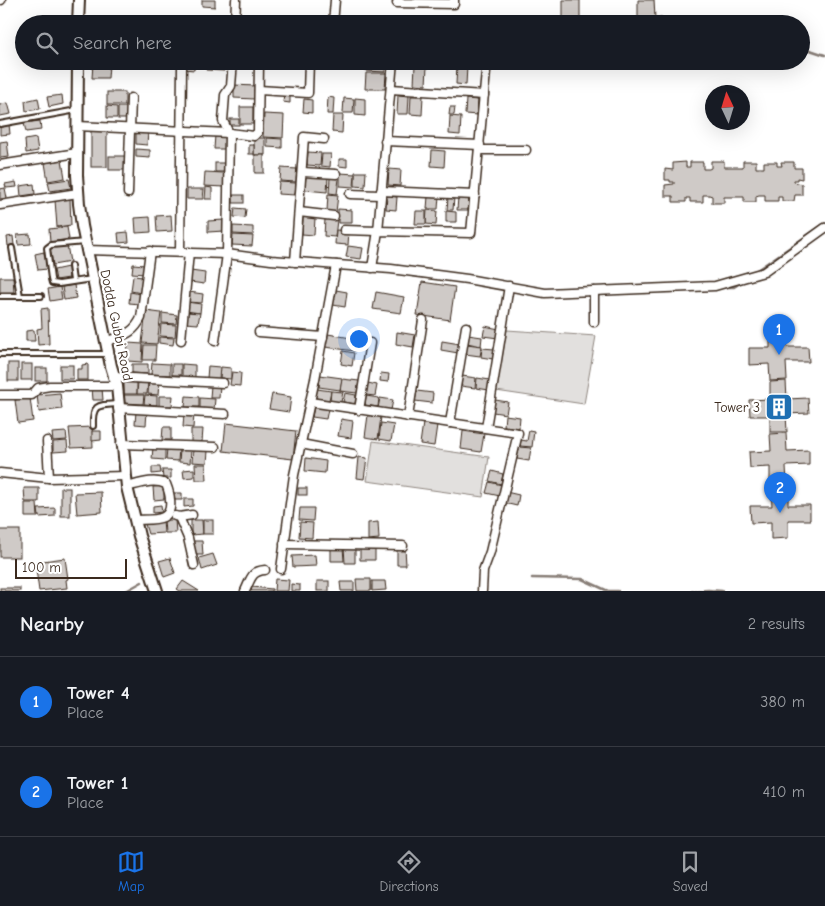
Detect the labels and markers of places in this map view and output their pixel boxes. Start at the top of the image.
pin: 1 [763,314,795,355]
building icon: Tower 3 [764,392,794,422]
place label: Tower 3 [714,399,760,416]
pin: 2 [764,472,796,513]

